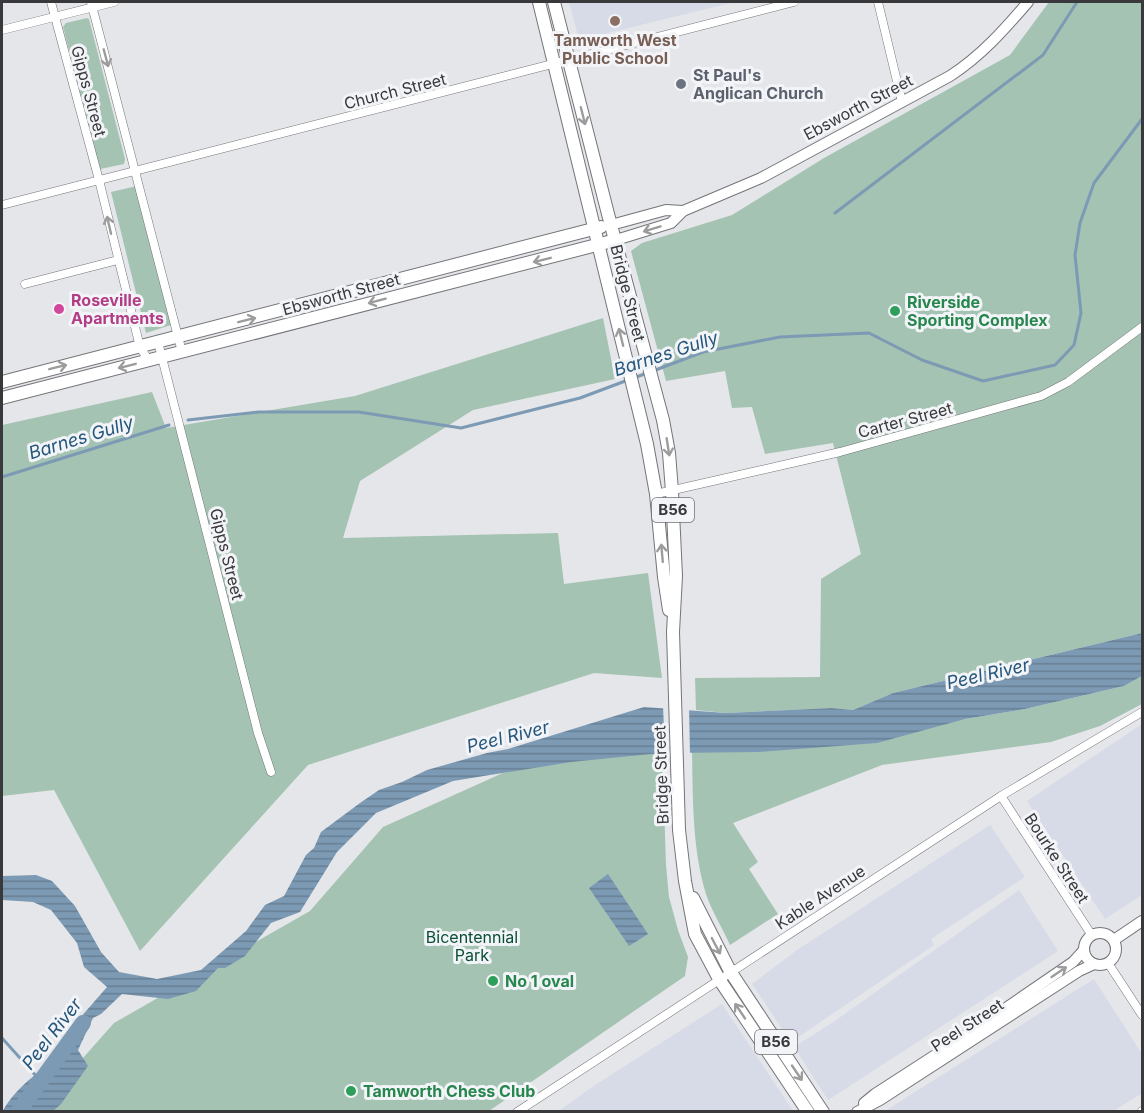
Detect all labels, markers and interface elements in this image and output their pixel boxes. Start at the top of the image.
marker: Tamworth West Public School [608,14,622,28]
place label: Tamworth West Public School [553,30,677,68]
street label: Gipps Street [67,43,111,139]
one-way arrow [101,48,113,67]
place label: St Paul's Anglican Church [693,65,824,103]
street label: Church Street [342,69,448,113]
street label: Ebsworth Street [800,70,916,144]
marker: St Paul's Anglican Church [674,77,688,91]
one-way arrow [578,107,590,126]
one-way arrow [103,215,115,234]
one-way arrow [643,224,662,235]
street label: Bridge Street [606,242,650,344]
one-way arrow [533,254,552,266]
street label: Ebsworth Street [280,269,402,319]
place label: Roseville Apartments [71,290,164,328]
place label: Riverside Sporting Complex [907,292,1047,330]
one-way arrow [368,296,387,308]
marker: Roseville Apartments [52,302,66,316]
marker: Riverside Sporting Complex [888,304,902,318]
one-way arrow [237,313,256,325]
water label: Barnes Gully [611,327,721,380]
one-way arrow [615,328,627,347]
one-way arrow [48,361,67,373]
one-way arrow [118,361,137,372]
street label: Carter Street [856,398,954,442]
water label: Barnes Gully [26,411,137,463]
one-way arrow [662,437,673,456]
road number: B56 [652,498,694,522]
street label: Gipps Street [206,506,248,602]
one-way arrow [656,543,667,563]
water label: Peel River [944,654,1033,693]
water label: Peel River [464,716,553,757]
street label: Bridge Street [649,725,673,825]
street label: Bourke Street [1021,809,1093,907]
street label: Kable Avenue [771,860,869,934]
park label: Bicentennial Park [426,927,518,965]
one-way arrow [711,936,722,954]
one-way arrow [1050,966,1067,978]
place label: No 1 oval [505,971,574,991]
marker: No 1 oval [486,974,500,988]
water label: Peel River [17,993,87,1073]
street label: Peel Street [927,994,1007,1056]
one-way arrow [734,1003,746,1020]
road number: B56 [755,1030,797,1054]
one-way arrow [791,1064,803,1081]
place label: Tamworth Chess Club [363,1081,535,1101]
marker: Tamworth Chess Club [344,1084,358,1098]

